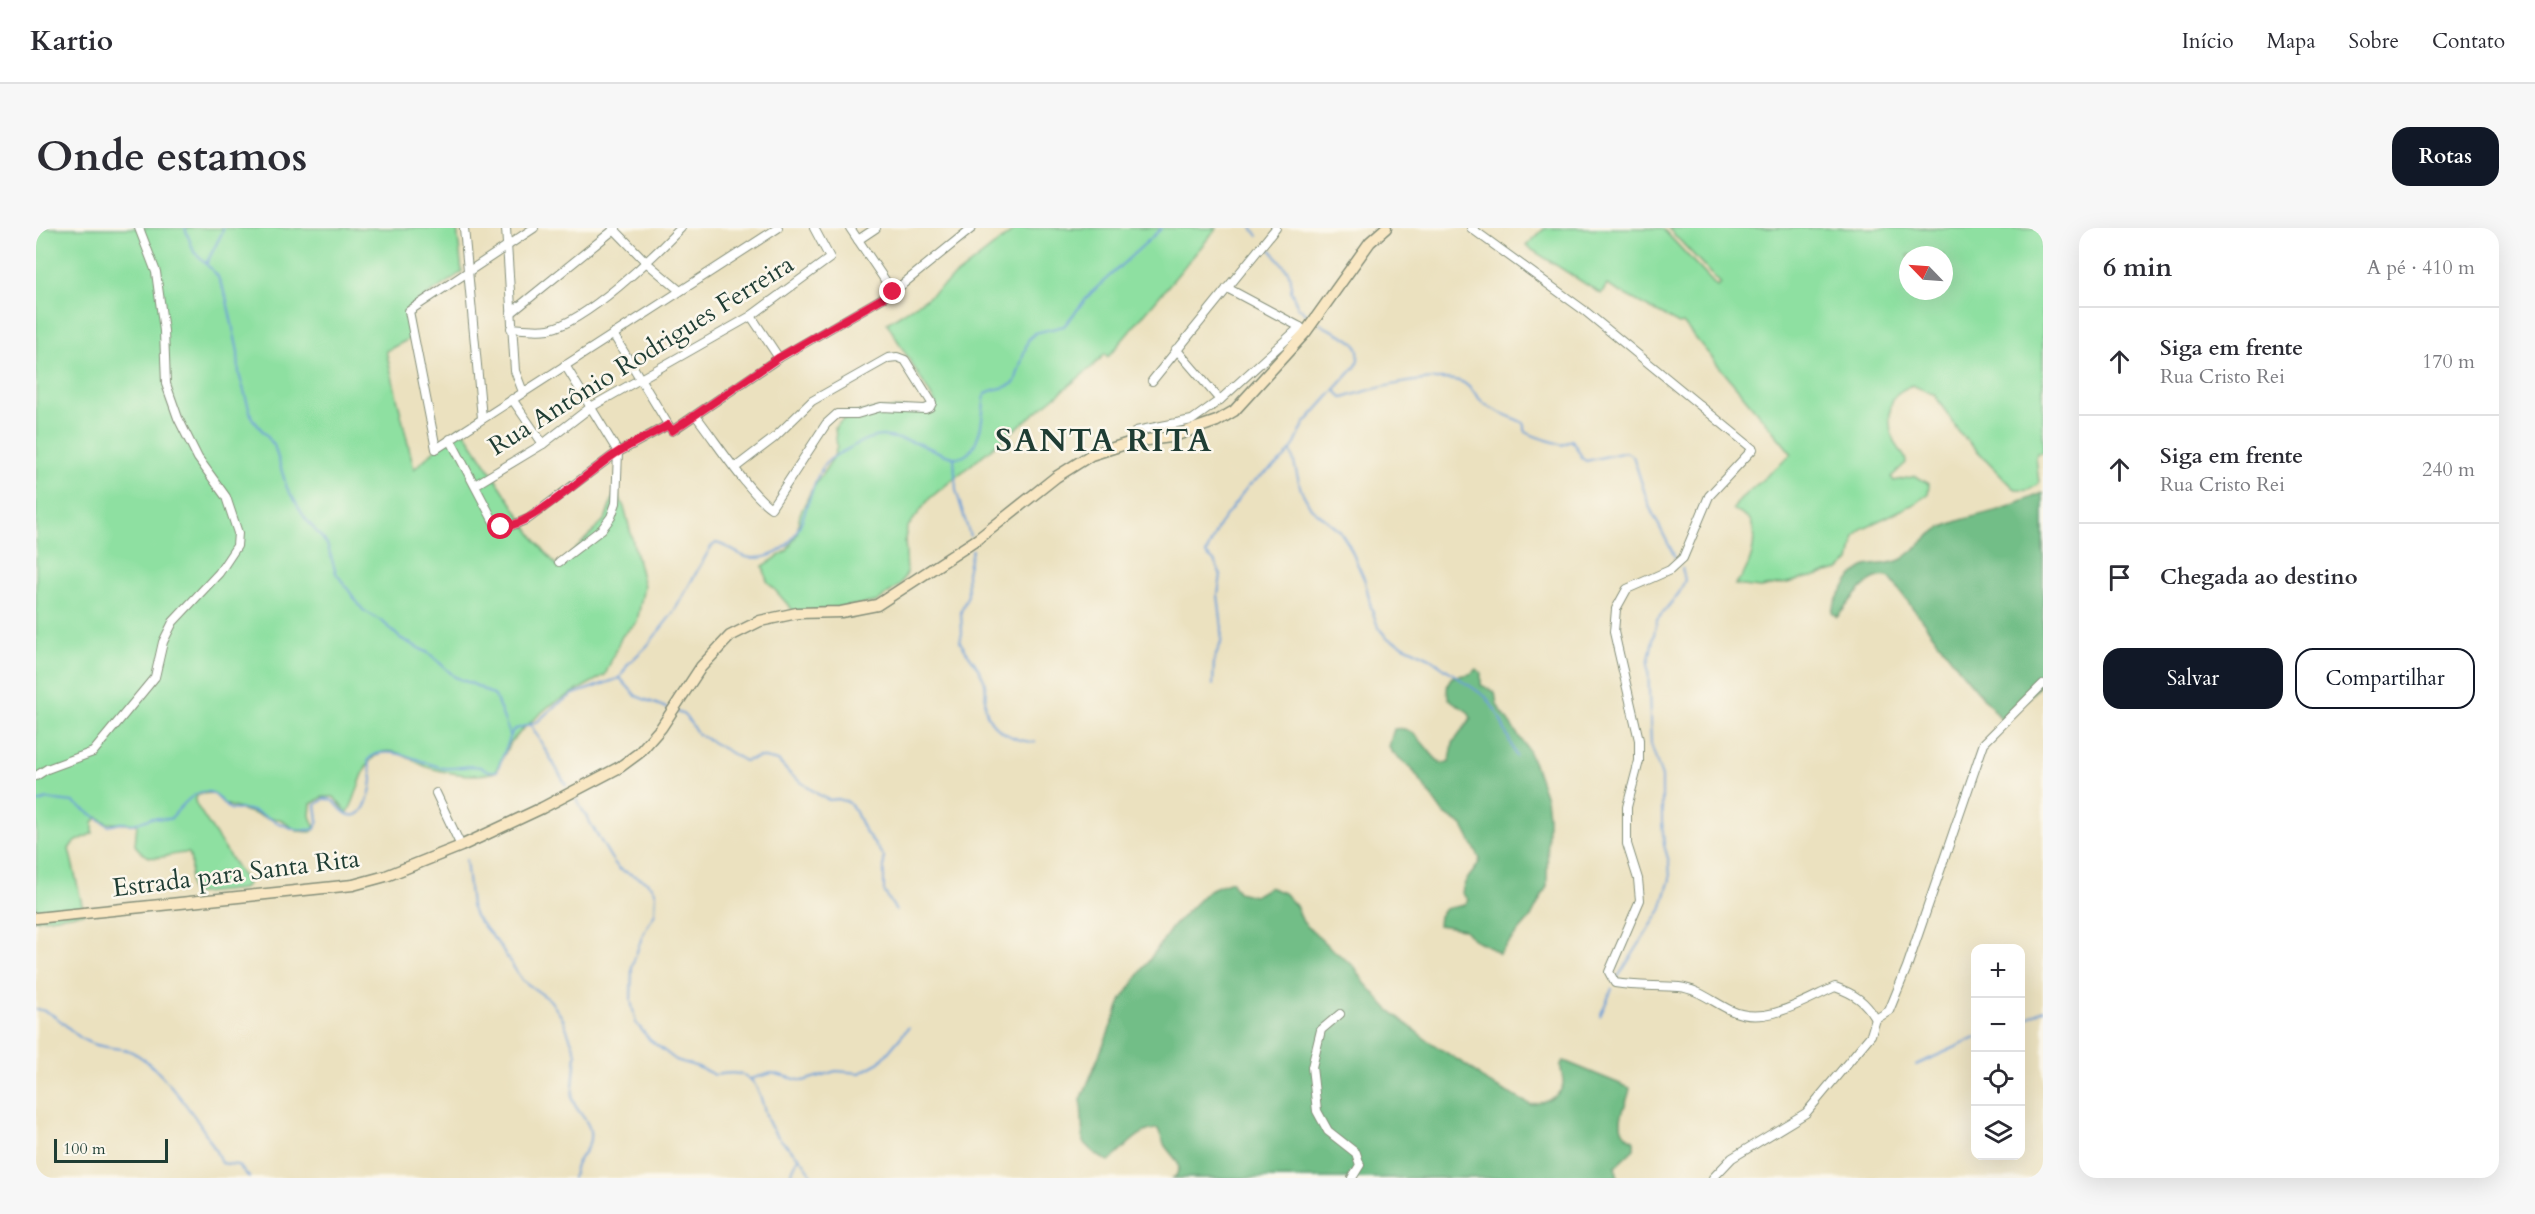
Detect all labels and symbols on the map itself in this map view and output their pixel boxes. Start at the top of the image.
street label: Rua Antônio Rodrigues Ferreira [482,246,800,464]
north arrow [1899,246,1953,300]
route end [879,278,905,304]
district label: SANTA RITA [995,419,1213,463]
route start [487,513,513,539]
street label: Estrada para Santa Rita [110,840,362,906]
scale bar [54,1136,168,1164]

